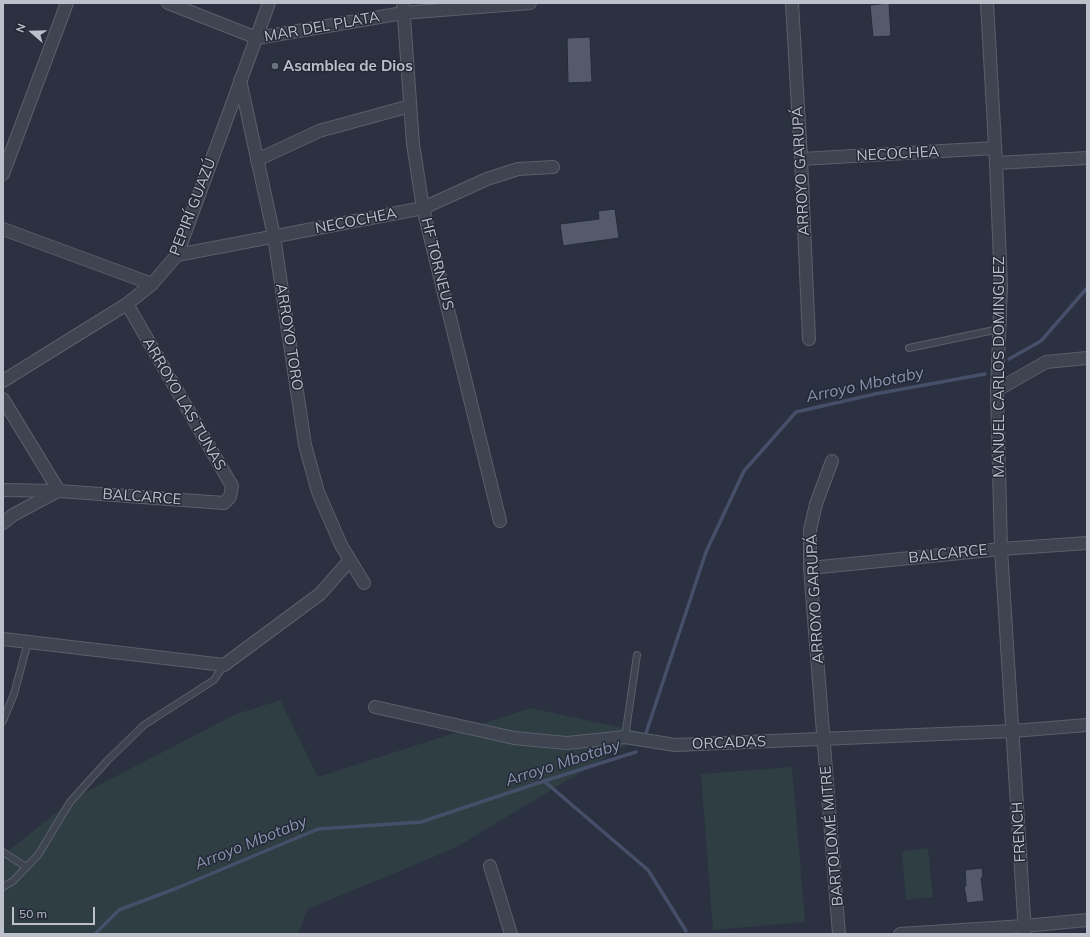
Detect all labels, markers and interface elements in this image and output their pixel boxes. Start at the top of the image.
street label: MAR DEL PLATA [263,8,381,46]
north arrow [12,12,52,52]
text: N [13,22,29,34]
place label: Asamblea de Dios [283,57,413,75]
marker: Asamblea de Dios [270,61,280,71]
street label: ARROYO GARUPÁ [789,106,813,236]
street label: NECOCHEA [856,143,940,165]
street label: PEPIRÍ GUAZÚ [166,156,220,258]
street label: NECOCHEA [314,204,398,238]
street label: HF TORNEUS [417,216,457,312]
street label: MANUEL CARLOS DOMINGUEZ [990,256,1008,478]
street label: ARROYO TORO [272,282,306,392]
street label: ARROYO LAS TUNAS [139,334,229,474]
water label: Arroyo Mbotaby [805,363,925,407]
street label: BALCARCE [102,485,182,509]
street label: ARROYO GARUPÁ [803,534,827,664]
street label: BALCARCE [908,541,988,567]
street label: ORCADAS [692,733,766,753]
water label: Arroyo Mbotaby [503,735,623,791]
street label: BARTOLOMÉ MITRE [817,765,847,907]
street label: FRENCH [1008,801,1030,863]
water label: Arroyo Mbotaby [192,812,310,874]
scale bar [14,899,97,925]
text: 50 m [19,906,47,921]

